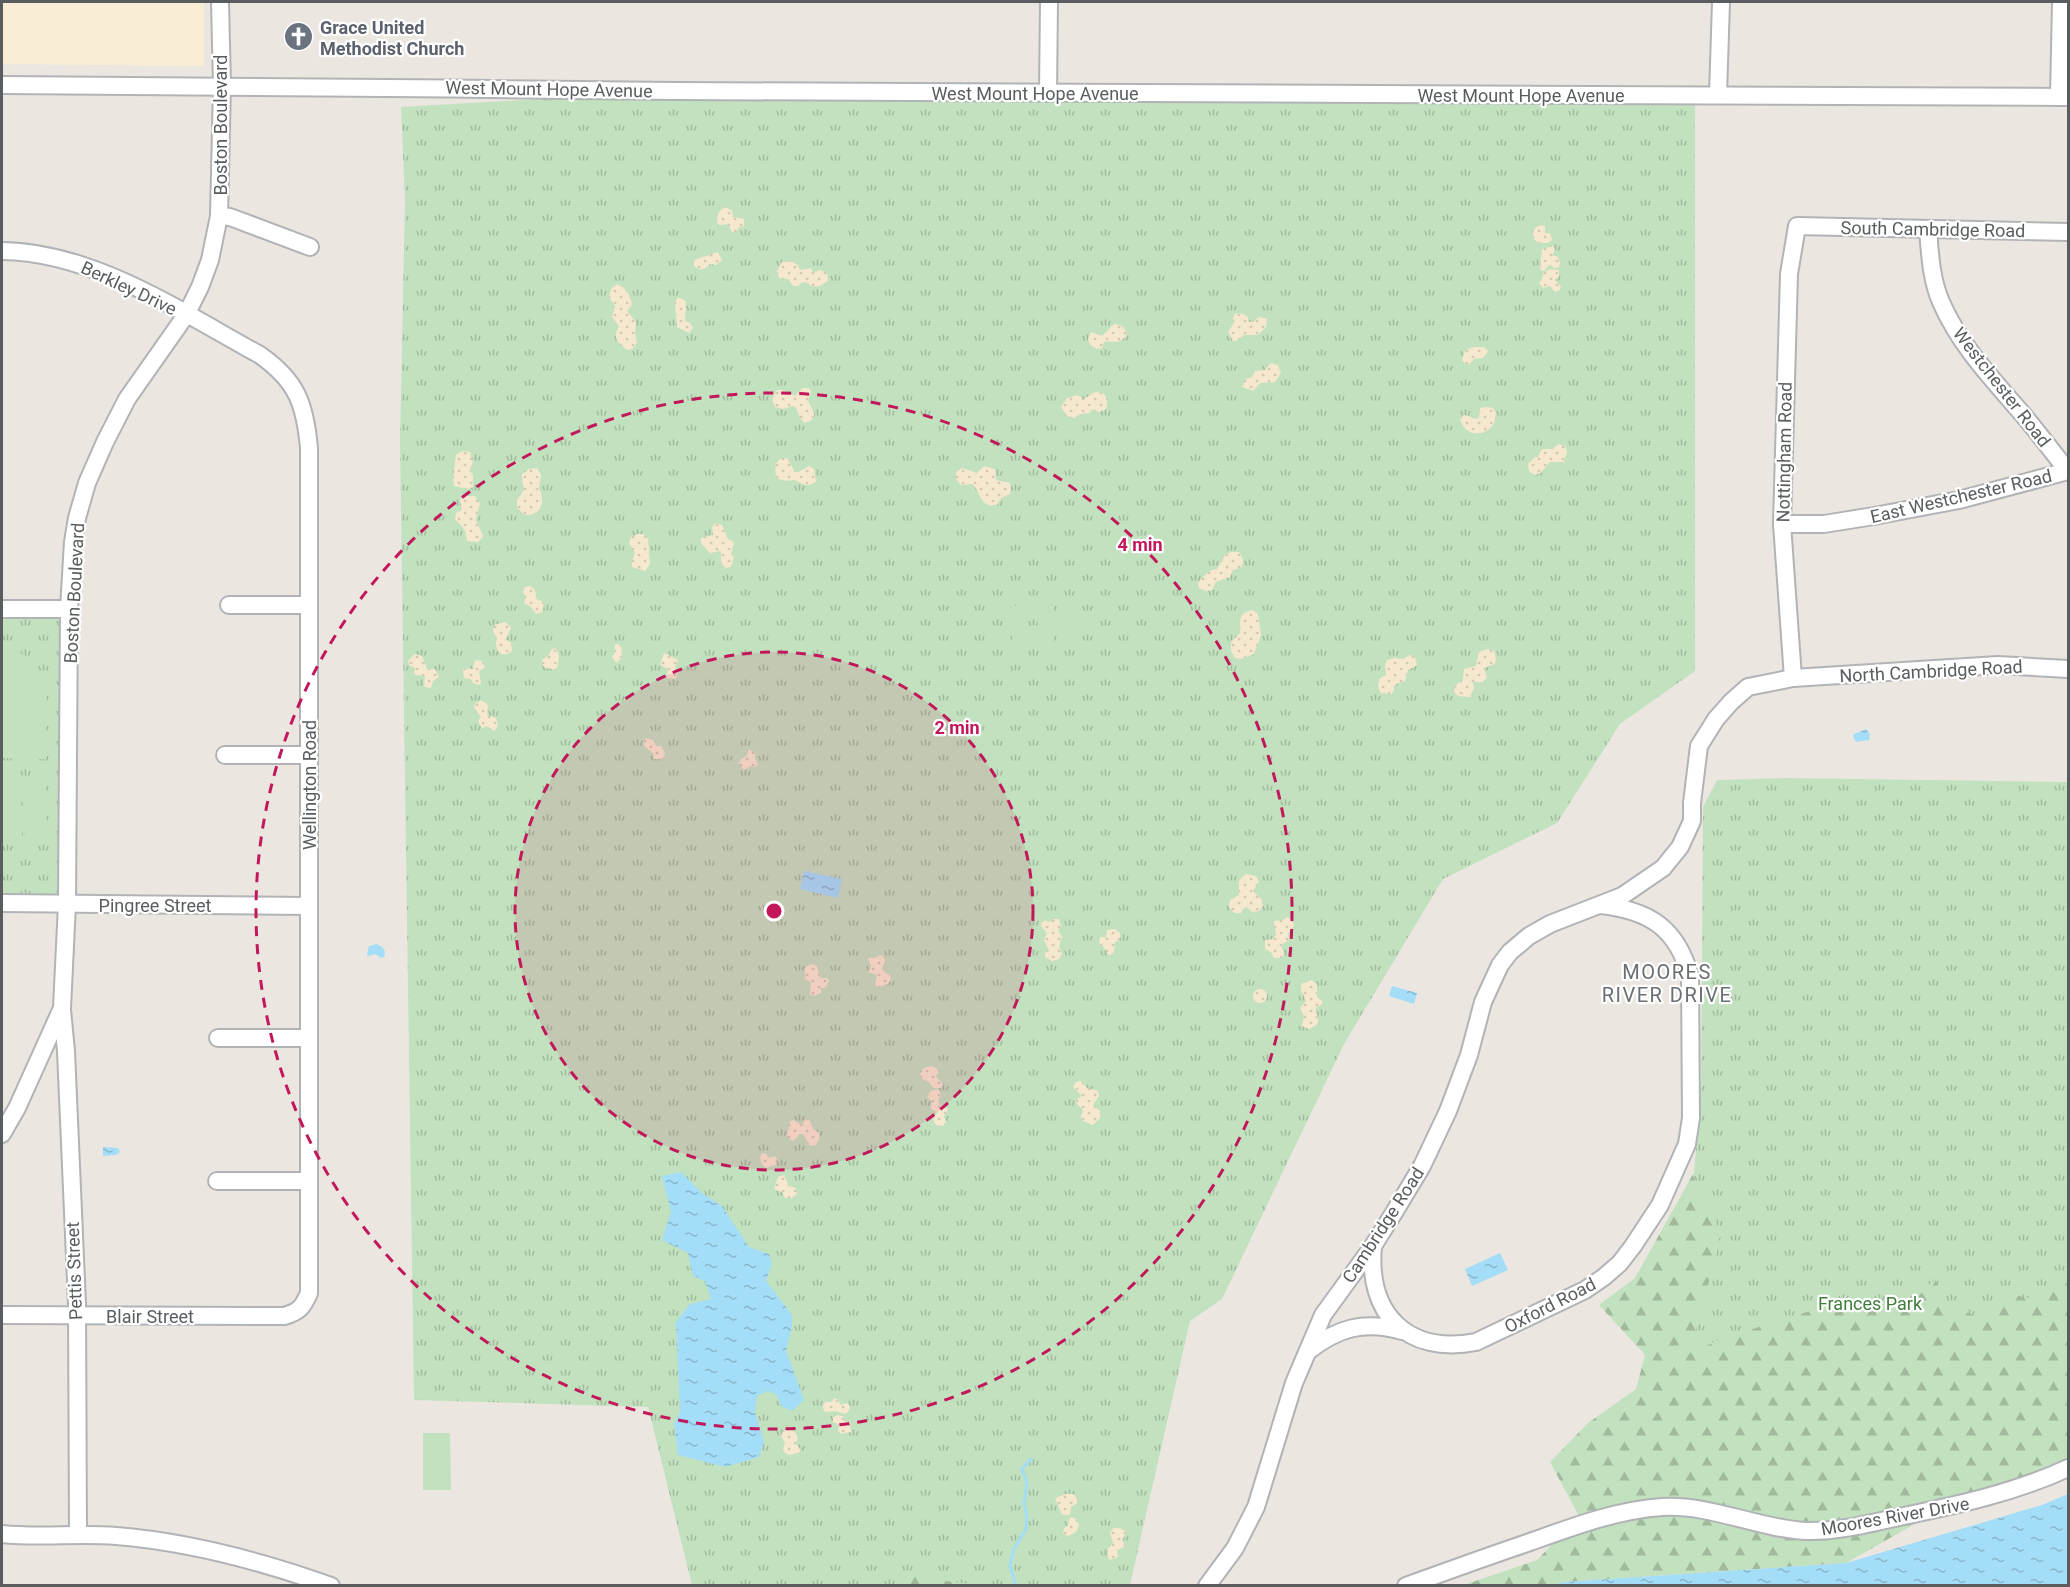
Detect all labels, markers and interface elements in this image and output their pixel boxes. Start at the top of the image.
place label: Grace United Methodist Church [320,17,464,59]
church icon: Grace United Methodist Church [283,21,315,53]
street label: Boston Boulevard [210,55,231,195]
street label: West Mount Hope Avenue [445,77,653,101]
street label: West Mount Hope Avenue [931,83,1139,104]
street label: West Mount Hope Avenue [1417,85,1625,106]
street label: South Cambridge Road [1841,217,2025,241]
street label: Berkley Drive [78,257,180,319]
street label: Westchester Road [1949,323,2055,451]
street label: Nottingham Road [1772,382,1796,522]
street label: East Westchester Road [1868,465,2054,527]
street label: Boston Boulevard [60,522,88,664]
text: 4 min [1117,534,1163,555]
street label: North Cambridge Road [1839,656,2023,686]
text: 2 min [934,717,980,738]
street label: Wellington Road [299,720,320,850]
street label: Pingree Street [99,895,211,916]
centre of rings [764,901,784,921]
district label: MOORES RIVER DRIVE [1602,960,1732,1007]
street label: Cambridge Road [1338,1163,1428,1287]
street label: Pettis Street [62,1221,86,1320]
street label: Oxford Road [1501,1273,1599,1337]
park label: Frances Park [1818,1293,1923,1314]
street label: Blair Street [106,1306,194,1327]
street label: Moores River Drive [1819,1493,1971,1539]

